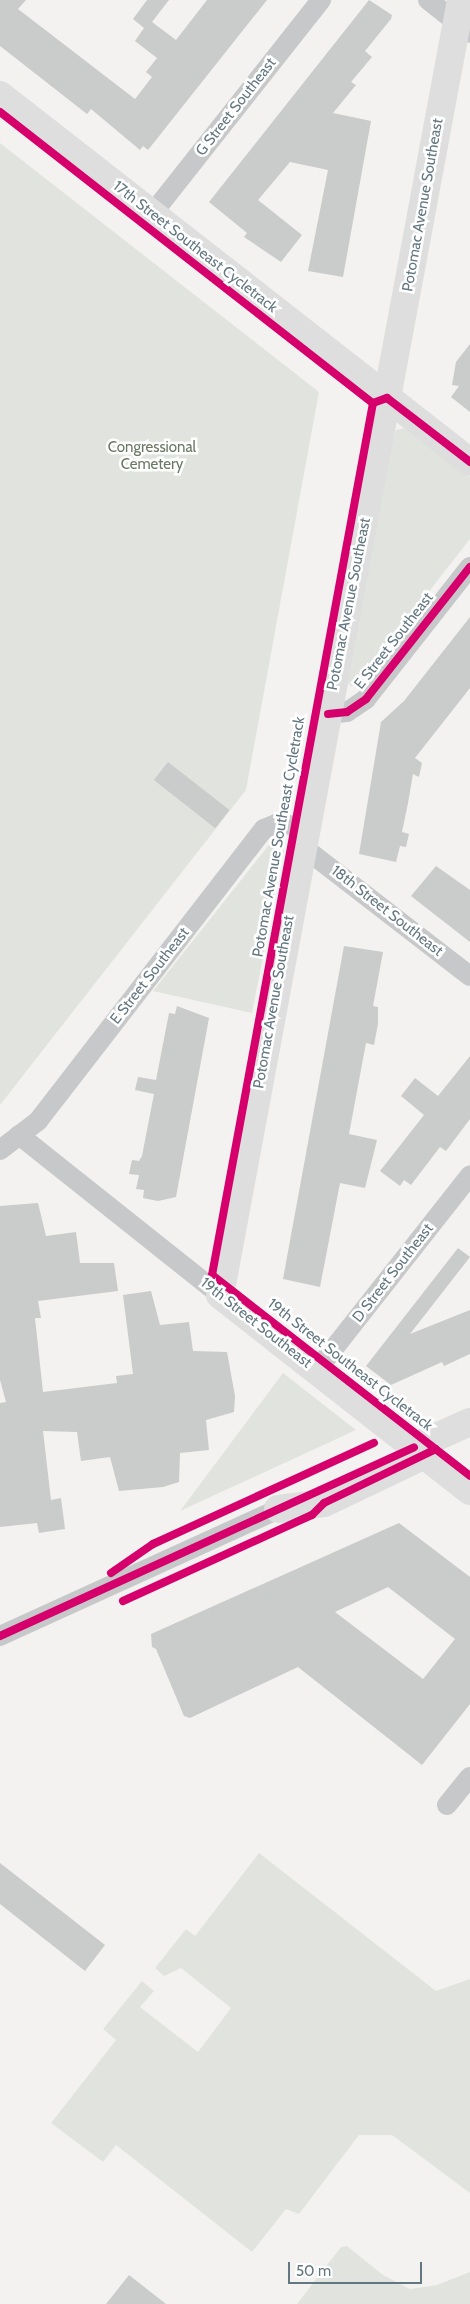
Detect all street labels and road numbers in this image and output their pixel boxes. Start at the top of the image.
street label: G Street Southeast [192,54,280,160]
street label: Potomac Avenue Southeast [399,117,447,293]
street label: 17th Street Southeast Cycletrack [109,177,281,317]
street label: Potomac Avenue Southeast [323,516,375,692]
street label: E Street Southeast [351,589,437,693]
street label: Potomac Avenue Southeast Cycletrack [249,715,309,959]
street label: 18th Street Southeast [328,862,446,960]
street label: Potomac Avenue Southeast [250,914,298,1090]
street label: E Street Southeast [107,924,193,1028]
street label: D Street Southeast [349,1220,437,1326]
street label: 19th Street Southeast [197,1274,315,1372]
street label: 19th Street Southeast Cycletrack [264,1295,436,1435]

